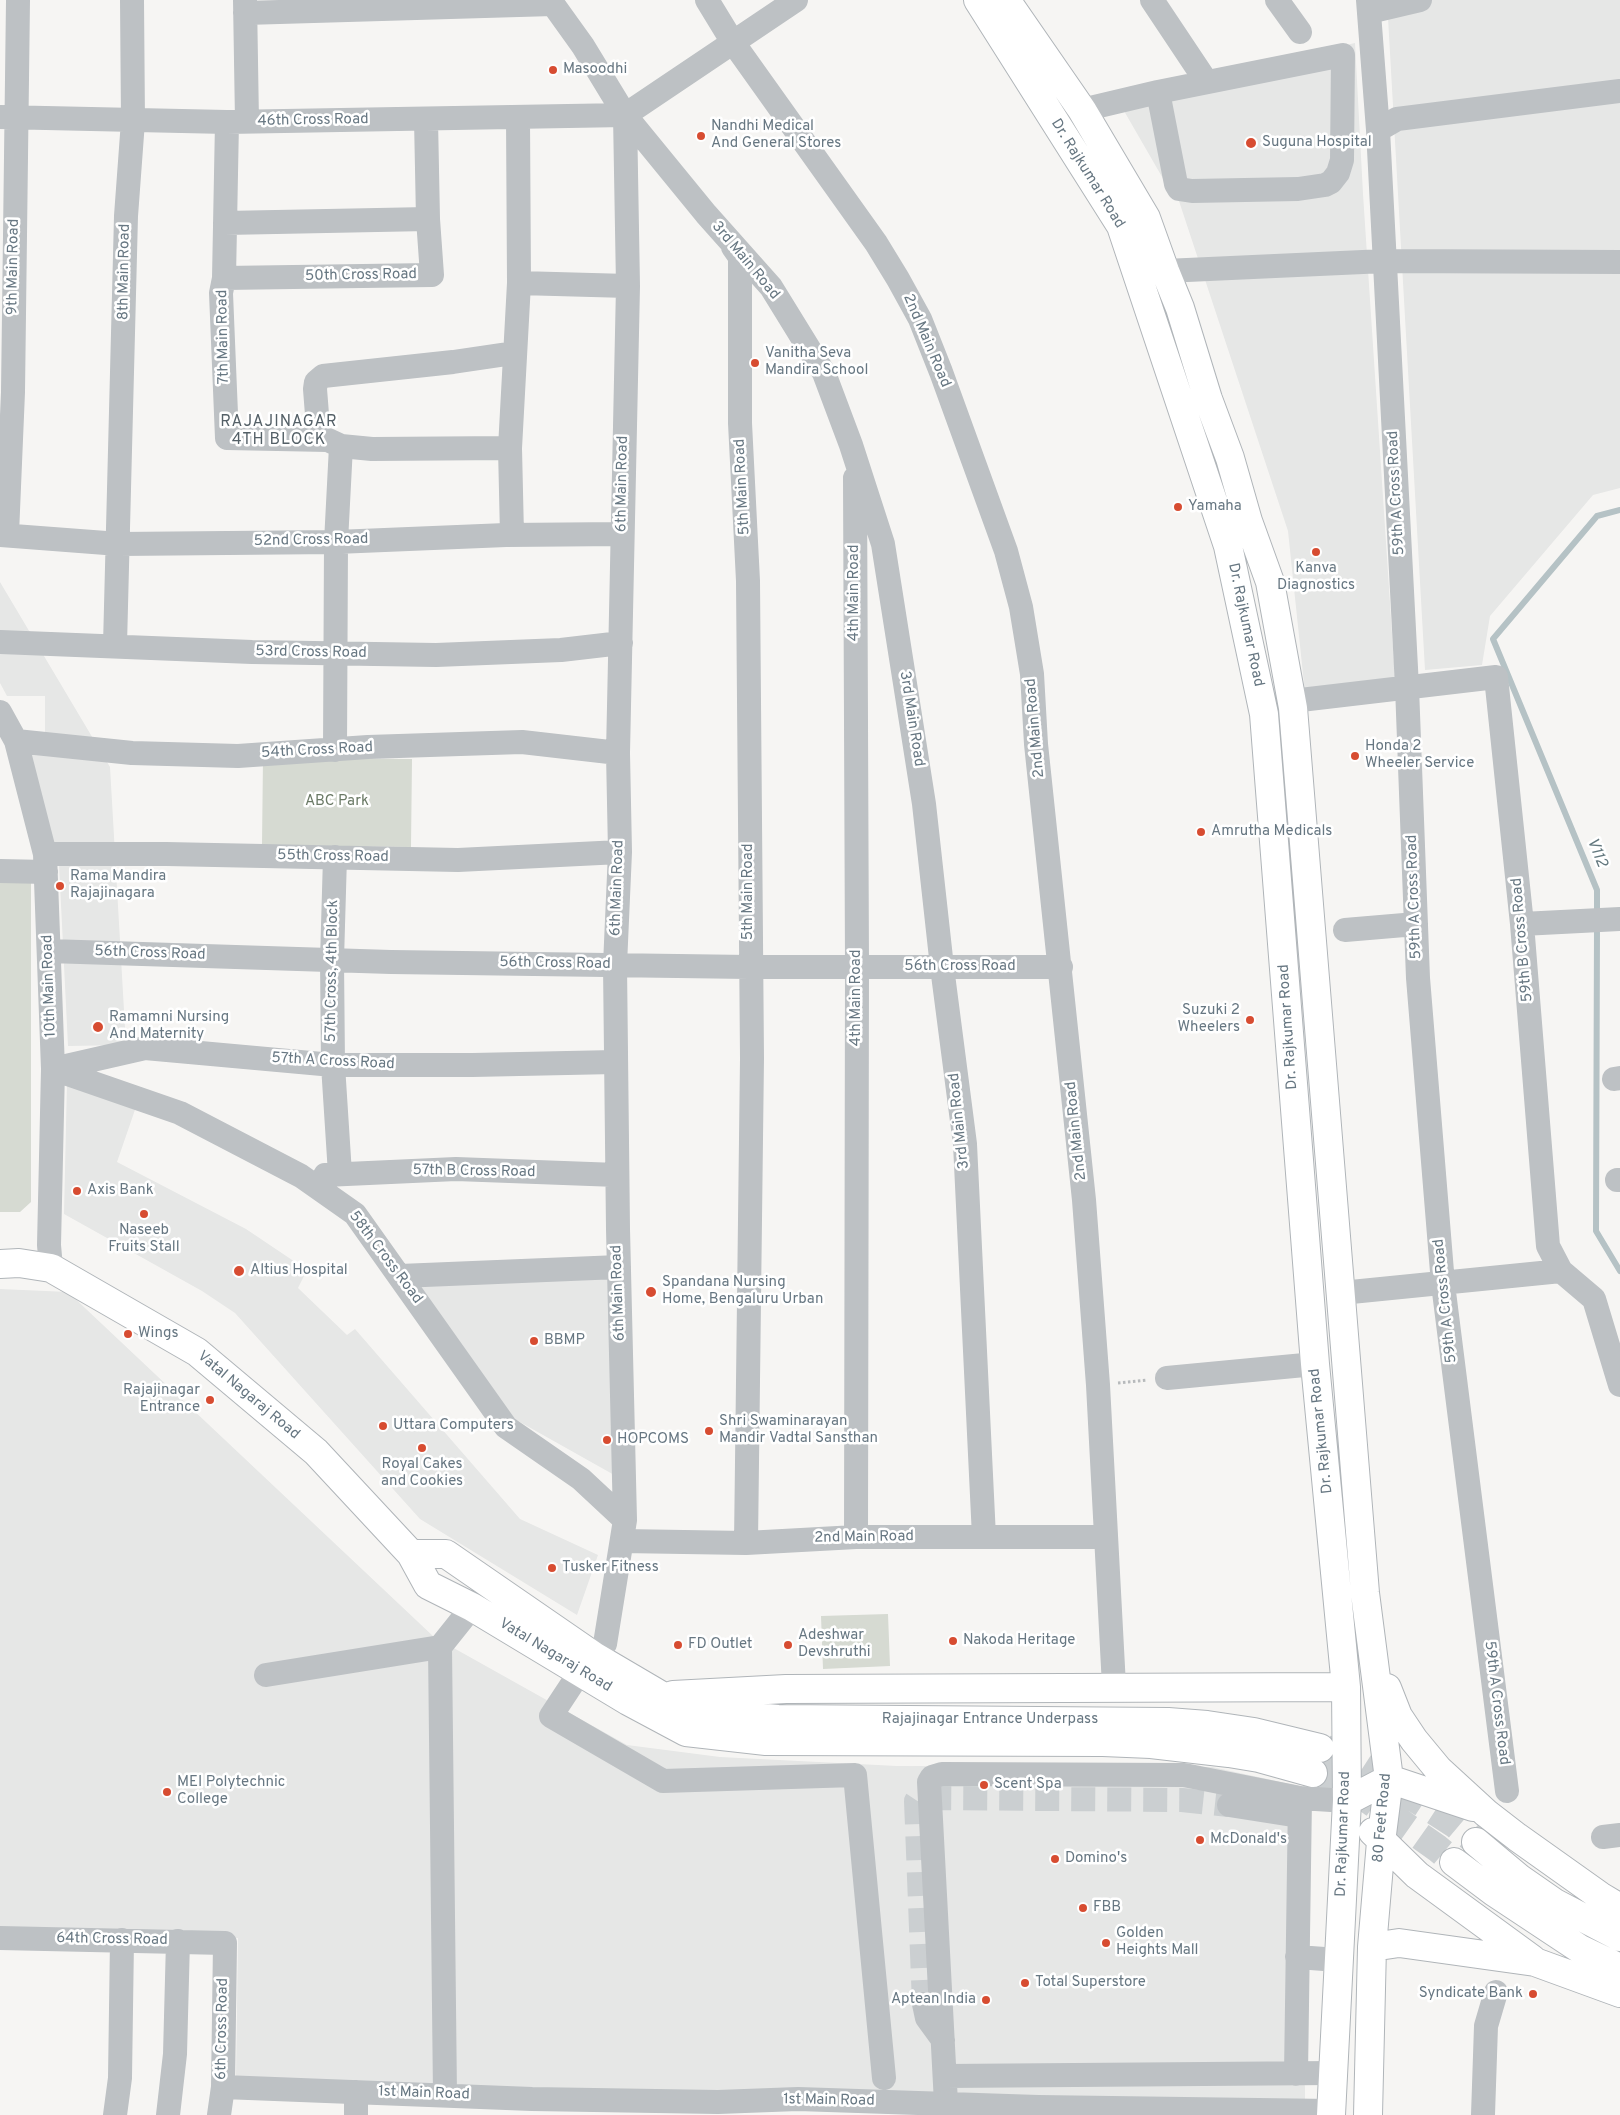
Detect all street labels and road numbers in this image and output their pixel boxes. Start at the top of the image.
street label: 46th Cross Road [257,111,369,131]
street label: Dr. Rajkumar Road [1046,116,1128,232]
street label: 3rd Main Road [707,218,783,304]
street label: 9th Main Road [4,219,24,315]
street label: 8th Main Road [115,224,135,320]
street label: 50th Cross Road [305,266,417,286]
street label: 7th Main Road [214,289,234,385]
street label: 2nd Main Road [898,292,954,390]
street label: 59th A Cross Road [1385,430,1409,556]
street label: 6th Main Road [613,436,633,532]
street label: 5th Main Road [731,438,755,536]
street label: 52nd Cross Road [253,531,369,551]
street label: 4th Main Road [846,545,864,641]
street label: Dr. Rajkumar Road [1223,562,1267,688]
street label: 53rd Cross Road [255,643,367,663]
street label: 3rd Main Road [895,670,927,768]
street label: 2nd Main Road [1023,678,1049,778]
street label: 54th Cross Road [261,739,373,763]
street label: 59th A Cross Road [1404,834,1426,960]
street label: 6th Main Road [607,840,629,936]
street label: 5th Main Road [740,844,758,940]
street label: 55th Cross Road [277,847,389,867]
street label: 59th B Cross Road [1509,877,1537,1003]
street label: 57th Cross, 4th Block [323,899,343,1043]
street label: 10th Main Road [39,934,61,1038]
street label: 56th Cross Road [94,943,206,965]
street label: 4th Main Road [848,950,866,1046]
street label: 56th Cross Road [499,954,611,974]
street label: 56th Cross Road [904,958,1016,976]
street label: Dr. Rajkumar Road [1276,964,1302,1090]
street label: 57th A Cross Road [271,1050,395,1074]
street label: 3rd Main Road [946,1072,974,1170]
street label: 2nd Main Road [1063,1080,1091,1182]
street label: 57th B Cross Road [412,1162,536,1182]
street label: 58th Cross Road [344,1208,426,1308]
street label: 59th A Cross Road [1431,1238,1461,1364]
street label: 6th Main Road [608,1245,630,1341]
street label: Vatal Nagaraj Road [193,1348,303,1444]
street label: Dr. Rajkumar Road [1306,1368,1338,1494]
street label: 2nd Main Road [814,1528,914,1548]
street label: Vatal Nagaraj Road [495,1615,615,1697]
street label: 59th A Cross Road [1479,1640,1513,1766]
street label: Rajajinagar Entrance Underpass [882,1711,1098,1729]
street label: Dr. Rajkumar Road [1333,1771,1355,1897]
street label: 80 Feet Road [1370,1773,1396,1863]
street label: 64th Cross Road [56,1930,168,1950]
street label: 6th Cross Road [213,1978,233,2080]
street label: 1st Main Road [378,2083,470,2105]
street label: 1st Main Road [783,2091,875,2111]

